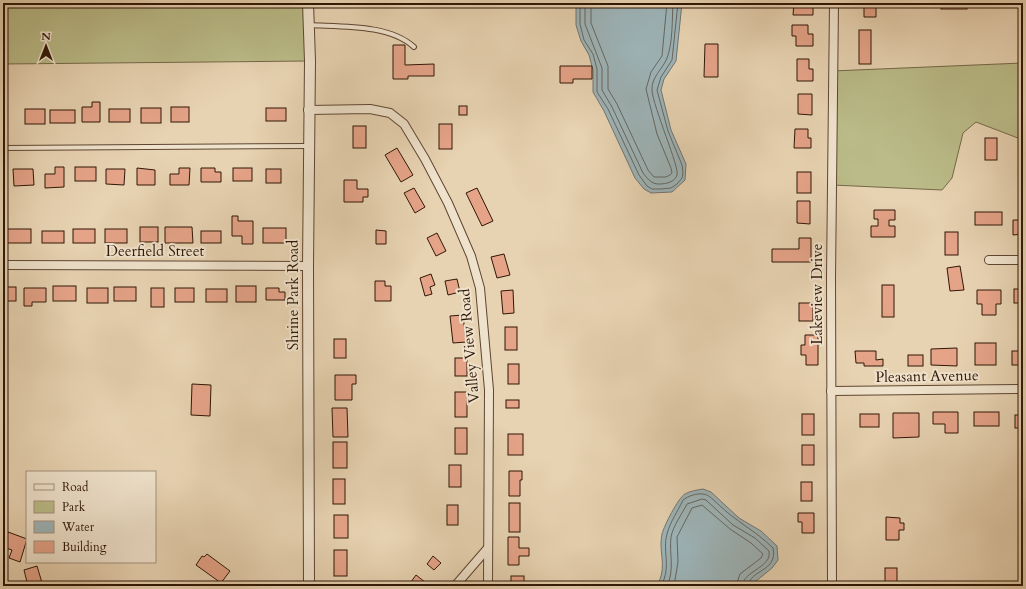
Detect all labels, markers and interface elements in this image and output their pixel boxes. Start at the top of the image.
north arrow [26,26,66,66]
text: N [41,29,51,44]
street label: Shrine Park Road [283,240,303,350]
street label: Deerfield Street [106,241,204,261]
street label: Lakeview Drive [807,243,827,345]
street label: Valley View Road [454,288,484,404]
street label: Pleasant Avenue [875,365,979,387]
legend [26,471,156,563]
text: Road [62,479,89,495]
text: Park [62,499,86,515]
text: Water [61,519,95,535]
text: Building [62,539,107,555]

